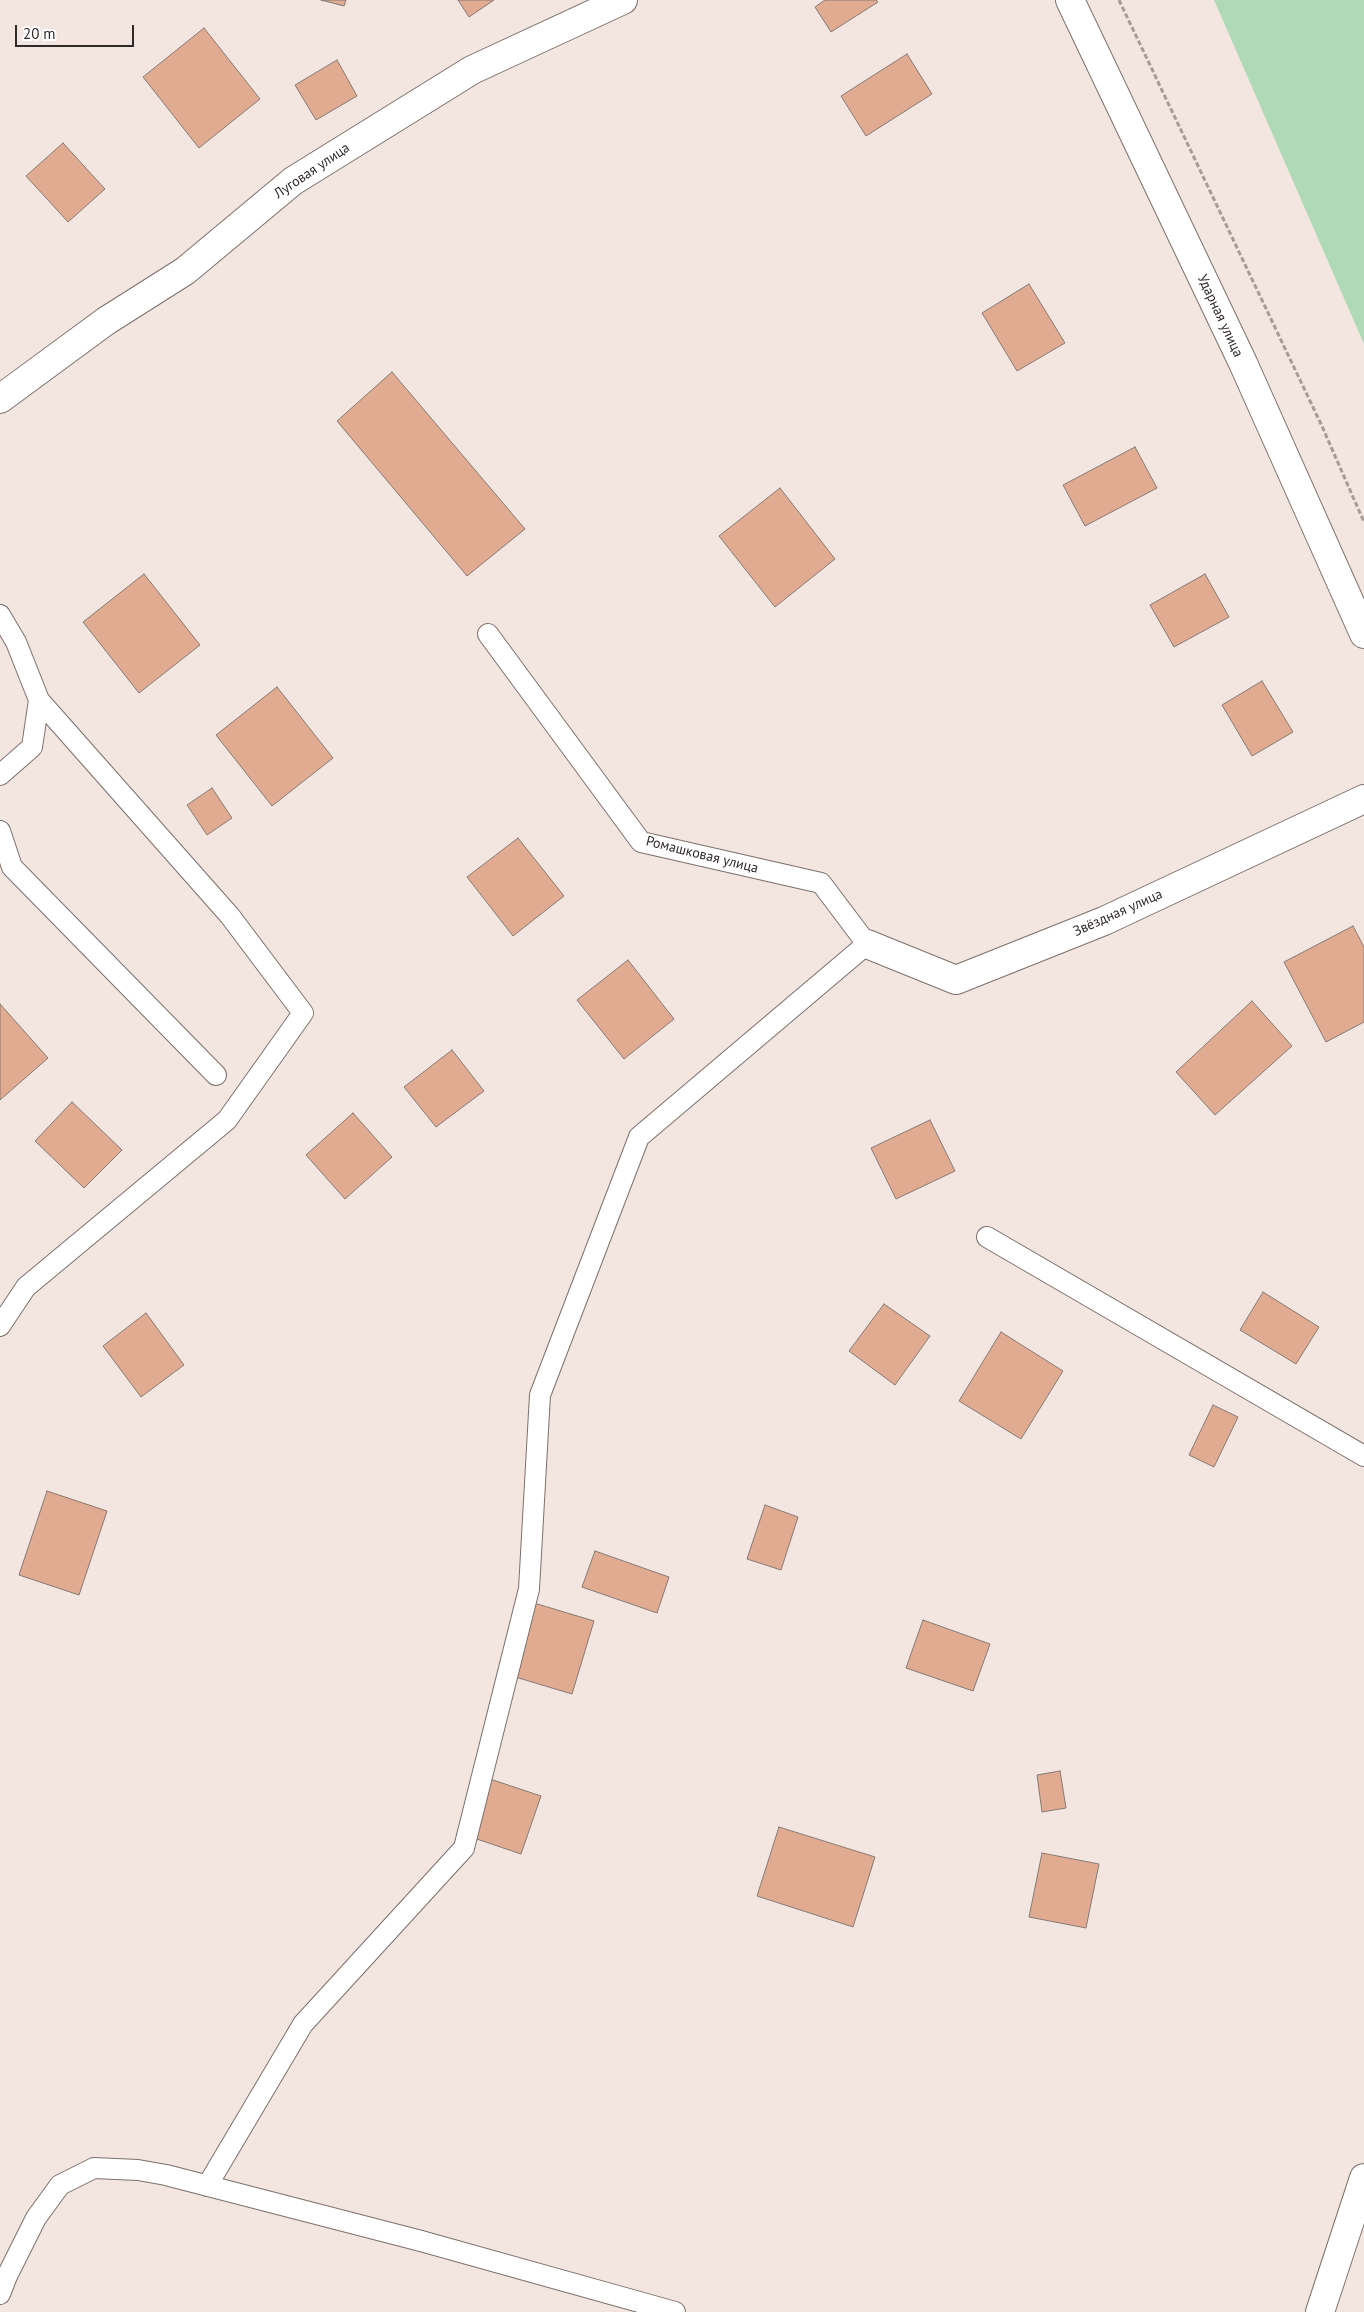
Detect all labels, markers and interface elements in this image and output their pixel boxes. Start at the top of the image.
scale bar [18,15,136,47]
text: 20 m [23,24,56,43]
street label: Луговая улица [271,140,353,202]
street label: Ударная улица [1194,272,1246,360]
street label: Ромашковая улица [644,833,760,877]
street label: Звёздная улица [1071,886,1165,940]

